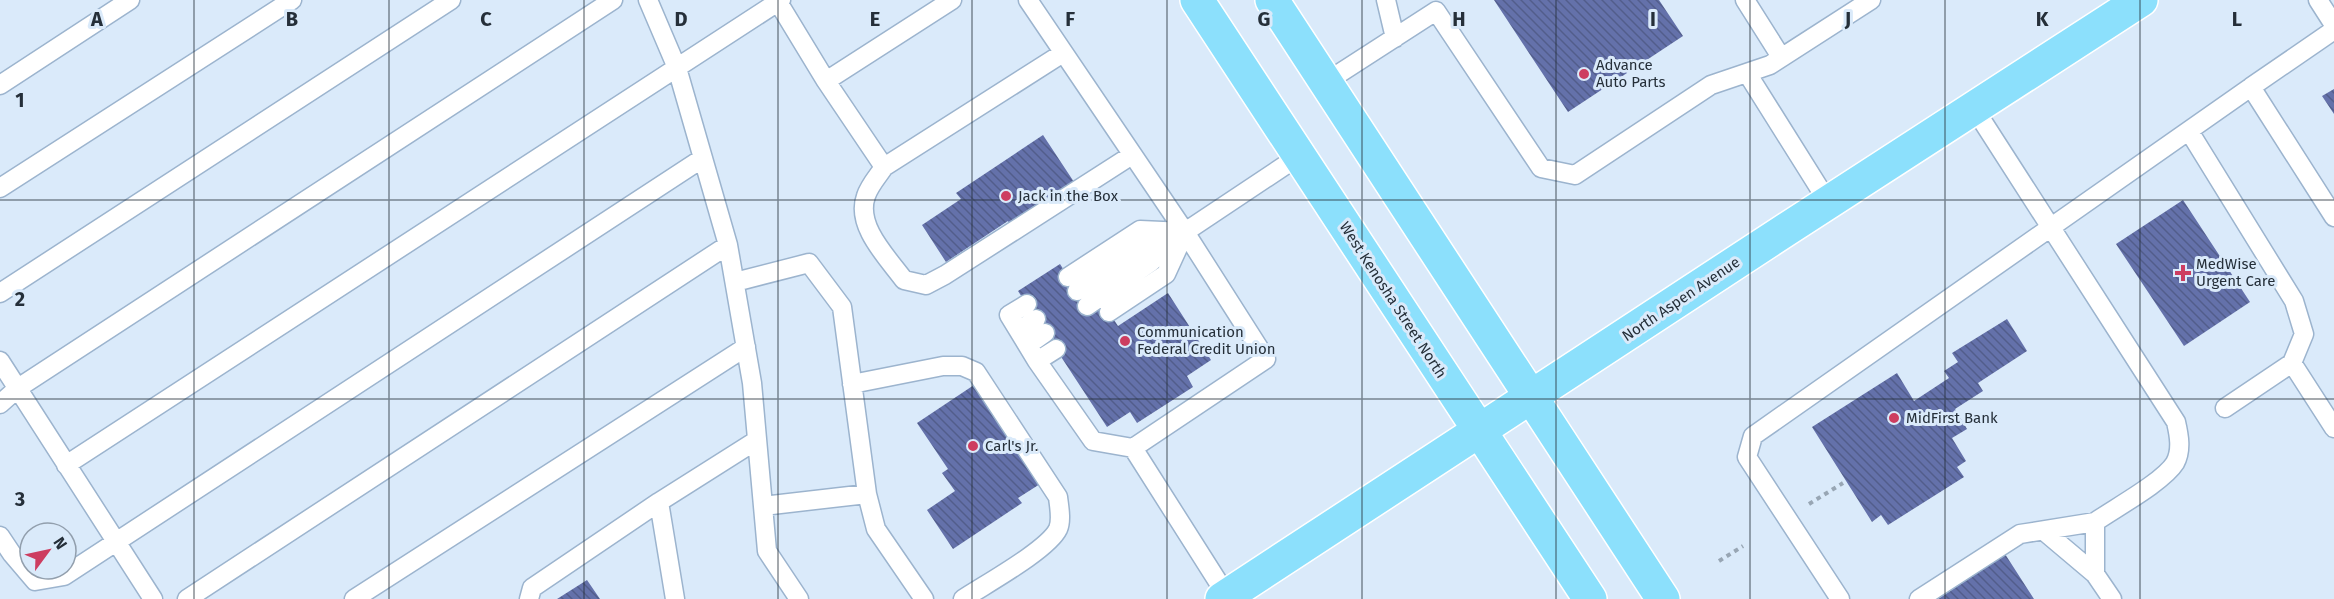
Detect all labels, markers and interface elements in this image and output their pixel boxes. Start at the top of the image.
text: A [90,7,104,31]
text: B [286,7,298,31]
text: C [480,7,492,31]
text: D [674,7,688,31]
text: E [870,7,880,31]
text: F [1065,7,1075,31]
text: G [1258,7,1270,31]
text: H [1452,7,1466,31]
text: I [1650,7,1656,31]
text: J [1844,7,1851,31]
text: K [2036,7,2049,31]
text: L [2232,7,2242,31]
place label: Advance Auto Parts [1596,56,1666,91]
marker: Advance Auto Parts [1577,67,1591,81]
text: 1 [15,88,25,112]
place label: Jack in the Box [1018,187,1119,205]
marker: Jack in the Box [999,189,1013,203]
street label: West Kenosha Street North [1336,218,1450,382]
street label: North Aspen Avenue [1619,253,1743,345]
place label: MedWise Urgent Care [2196,255,2275,290]
marker: MedWise Urgent Care [2174,264,2192,282]
text: 2 [15,287,25,311]
place label: Communication Federal Credit Union [1137,323,1276,358]
marker: Communication Federal Credit Union [1118,334,1132,348]
place label: MidFirst Bank [1906,409,1998,427]
marker: MidFirst Bank [1887,411,1901,425]
place label: Carl's Jr. [985,437,1038,455]
marker: Carl's Jr. [966,439,980,453]
text: 3 [14,487,25,511]
north arrow [18,521,78,581]
text: N [49,533,71,553]

